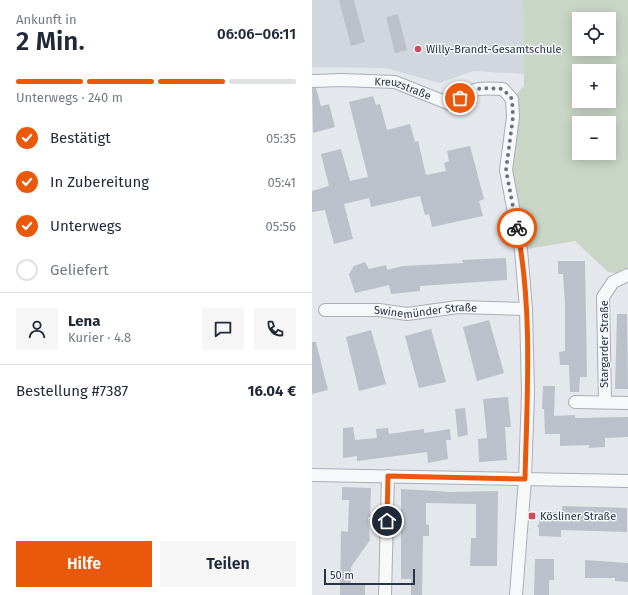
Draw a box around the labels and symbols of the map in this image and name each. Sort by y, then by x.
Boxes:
place label: Willy-Brandt-Gesamtschule [426,43,562,56]
marker: Willy-Brandt-Gesamtschule [413,44,423,54]
street label: Kreuzstraße [374,75,433,103]
pin [443,81,477,115]
courier [497,208,537,248]
street label: Stargarder Straße [598,300,611,388]
street label: Swinemünder Straße [374,301,477,321]
pin [370,504,404,538]
place label: Kösliner Straße [540,510,616,523]
marker: Kösliner Straße [527,511,537,521]
scale bar [324,567,415,586]

